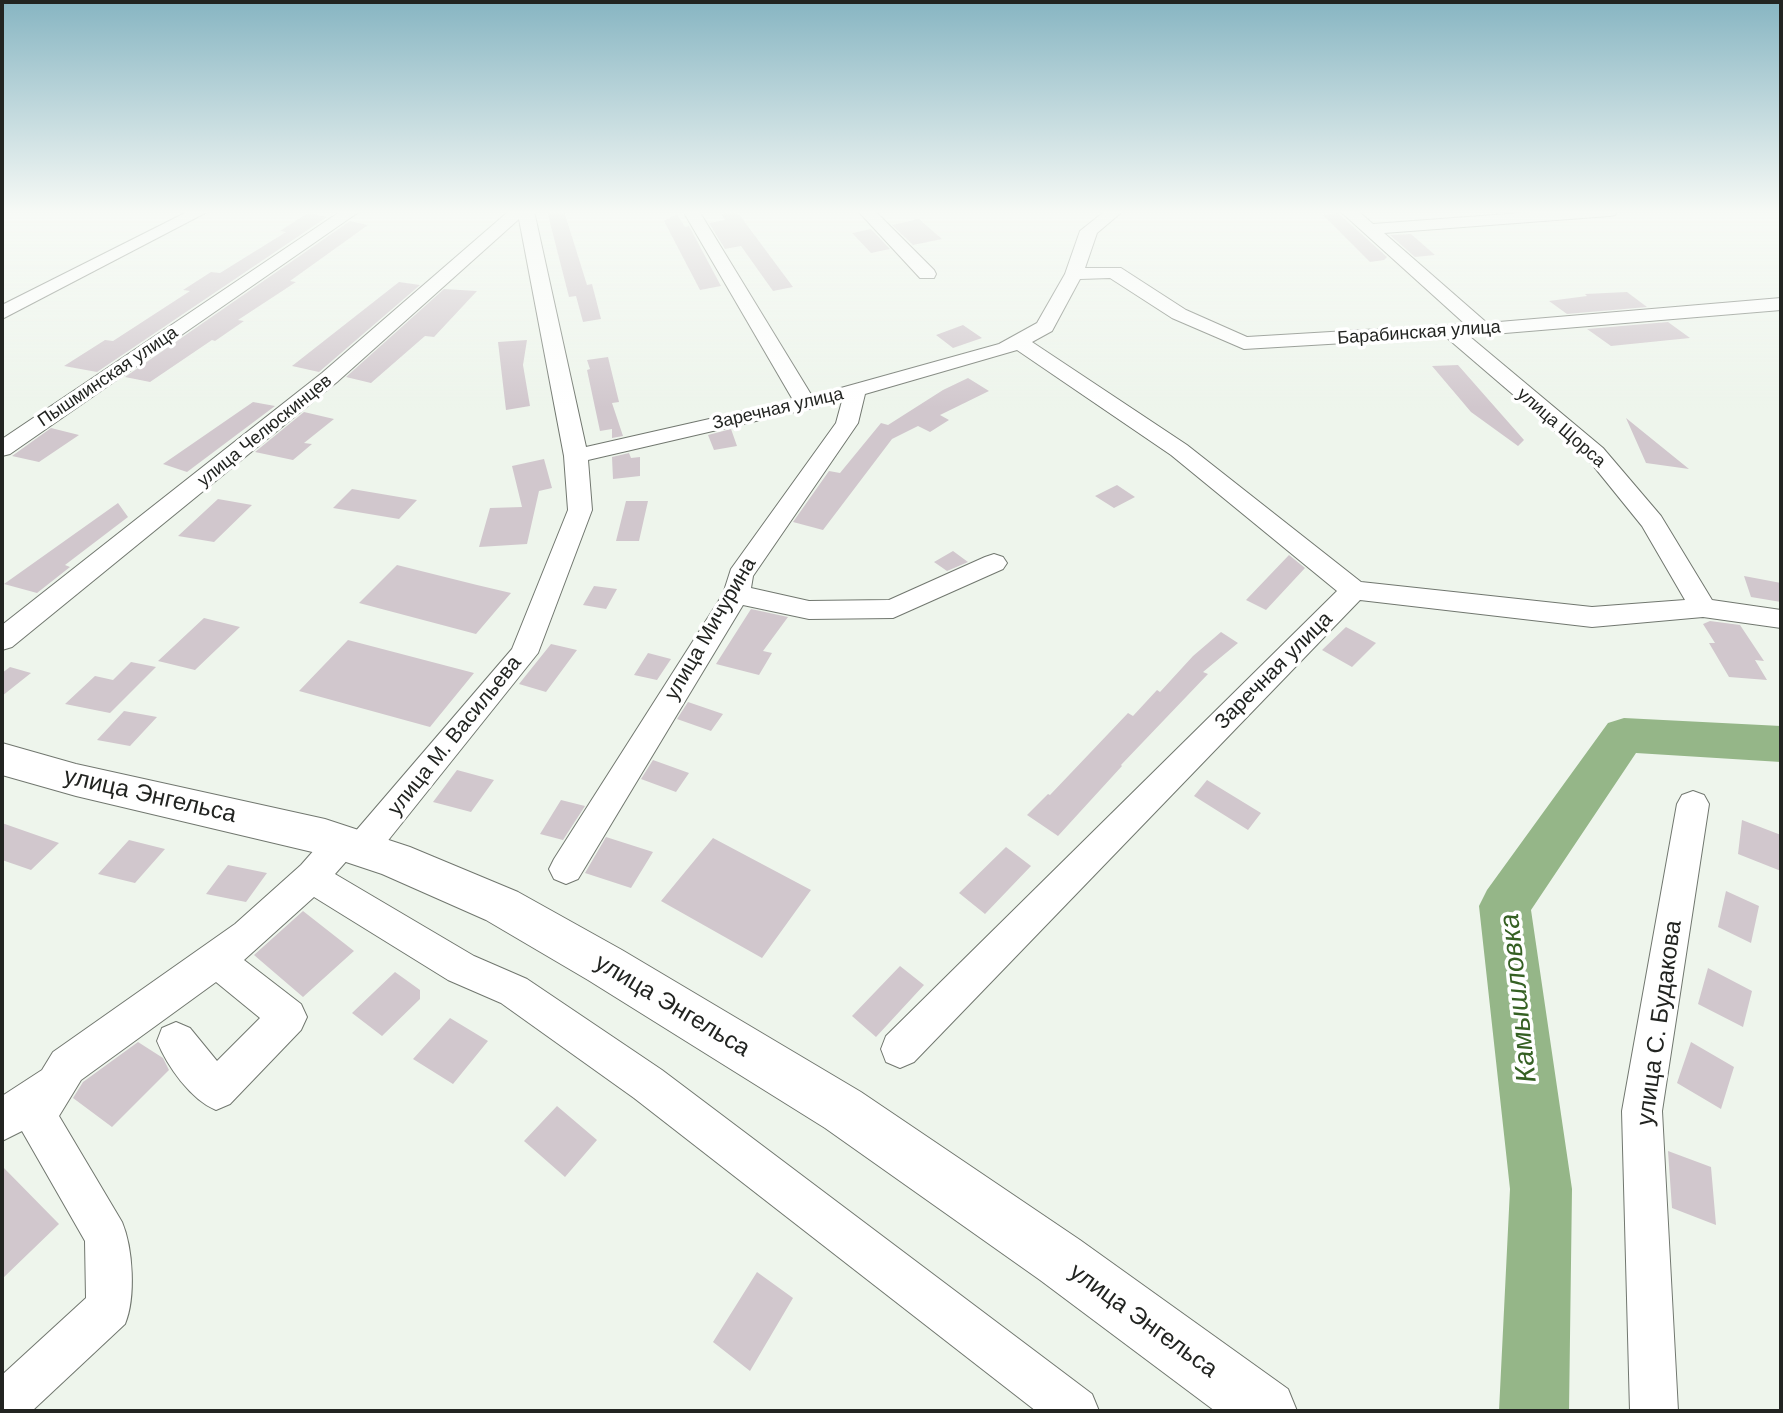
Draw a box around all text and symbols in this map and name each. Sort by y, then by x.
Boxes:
street label: Барабинская улица [1337,317,1501,349]
street label: Пышминская улица [34,322,182,432]
street label: улица Челюскинцев [194,370,336,492]
street label: Заречная улица [710,383,846,435]
street label: улица Щорса [1512,384,1610,472]
street label: улица Мичурина [660,553,762,705]
street label: Заречная улица [1210,607,1338,735]
street label: улица М. Васильева [383,651,527,821]
street label: улица Энгельса [61,762,239,830]
water label: Камышловка [1493,912,1545,1084]
street label: улица С. Будакова [1631,918,1689,1128]
street label: улица Энгельса [589,948,755,1064]
street label: улица Энгельса [1063,1258,1223,1384]

